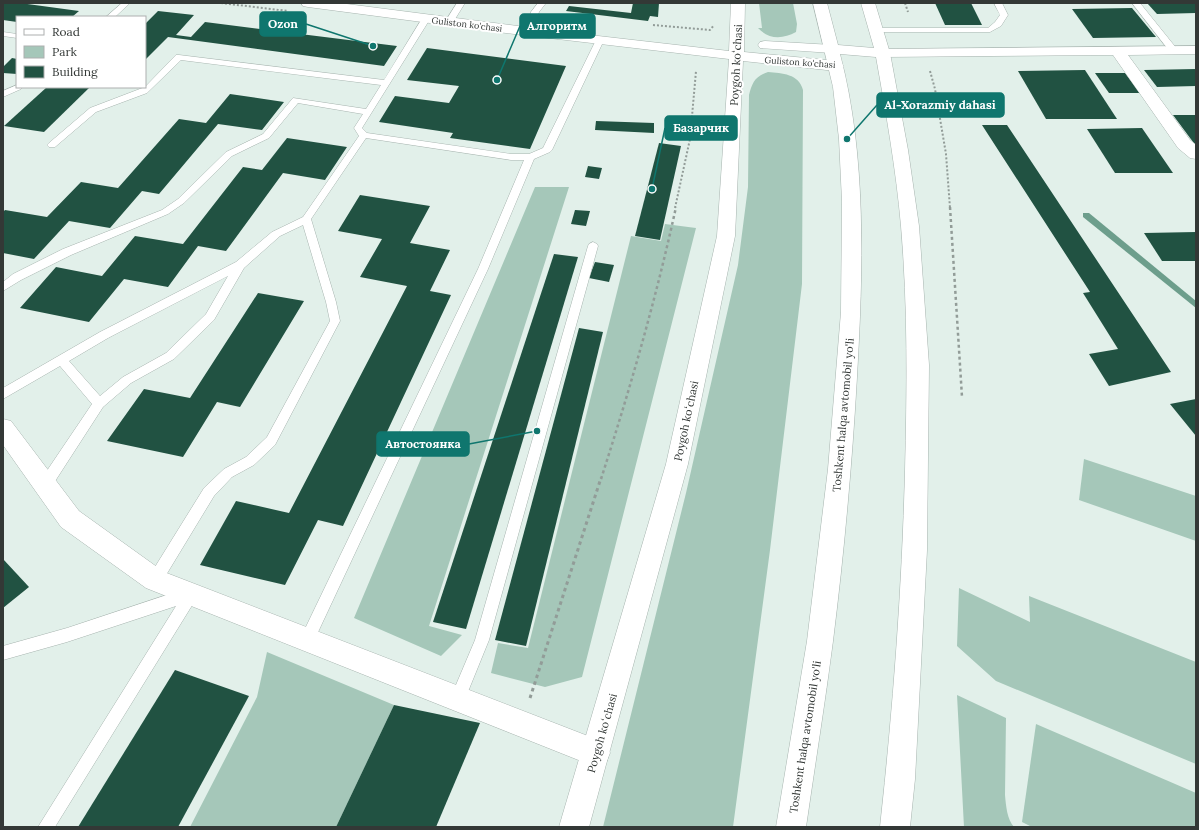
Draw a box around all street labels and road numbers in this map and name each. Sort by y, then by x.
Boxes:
street label: Guliston ko'chasi [431,14,503,34]
street label: Poygoh koʻchasi [727,24,745,106]
street label: Guliston ko'chasi [764,54,836,70]
street label: Toshkent halqa avtomobil yo'li [829,338,857,492]
street label: Poygoh koʻchasi [671,380,701,462]
street label: Toshkent halqa avtomobil yo'li [786,660,824,814]
street label: Poygoh koʻchasi [584,692,620,774]

